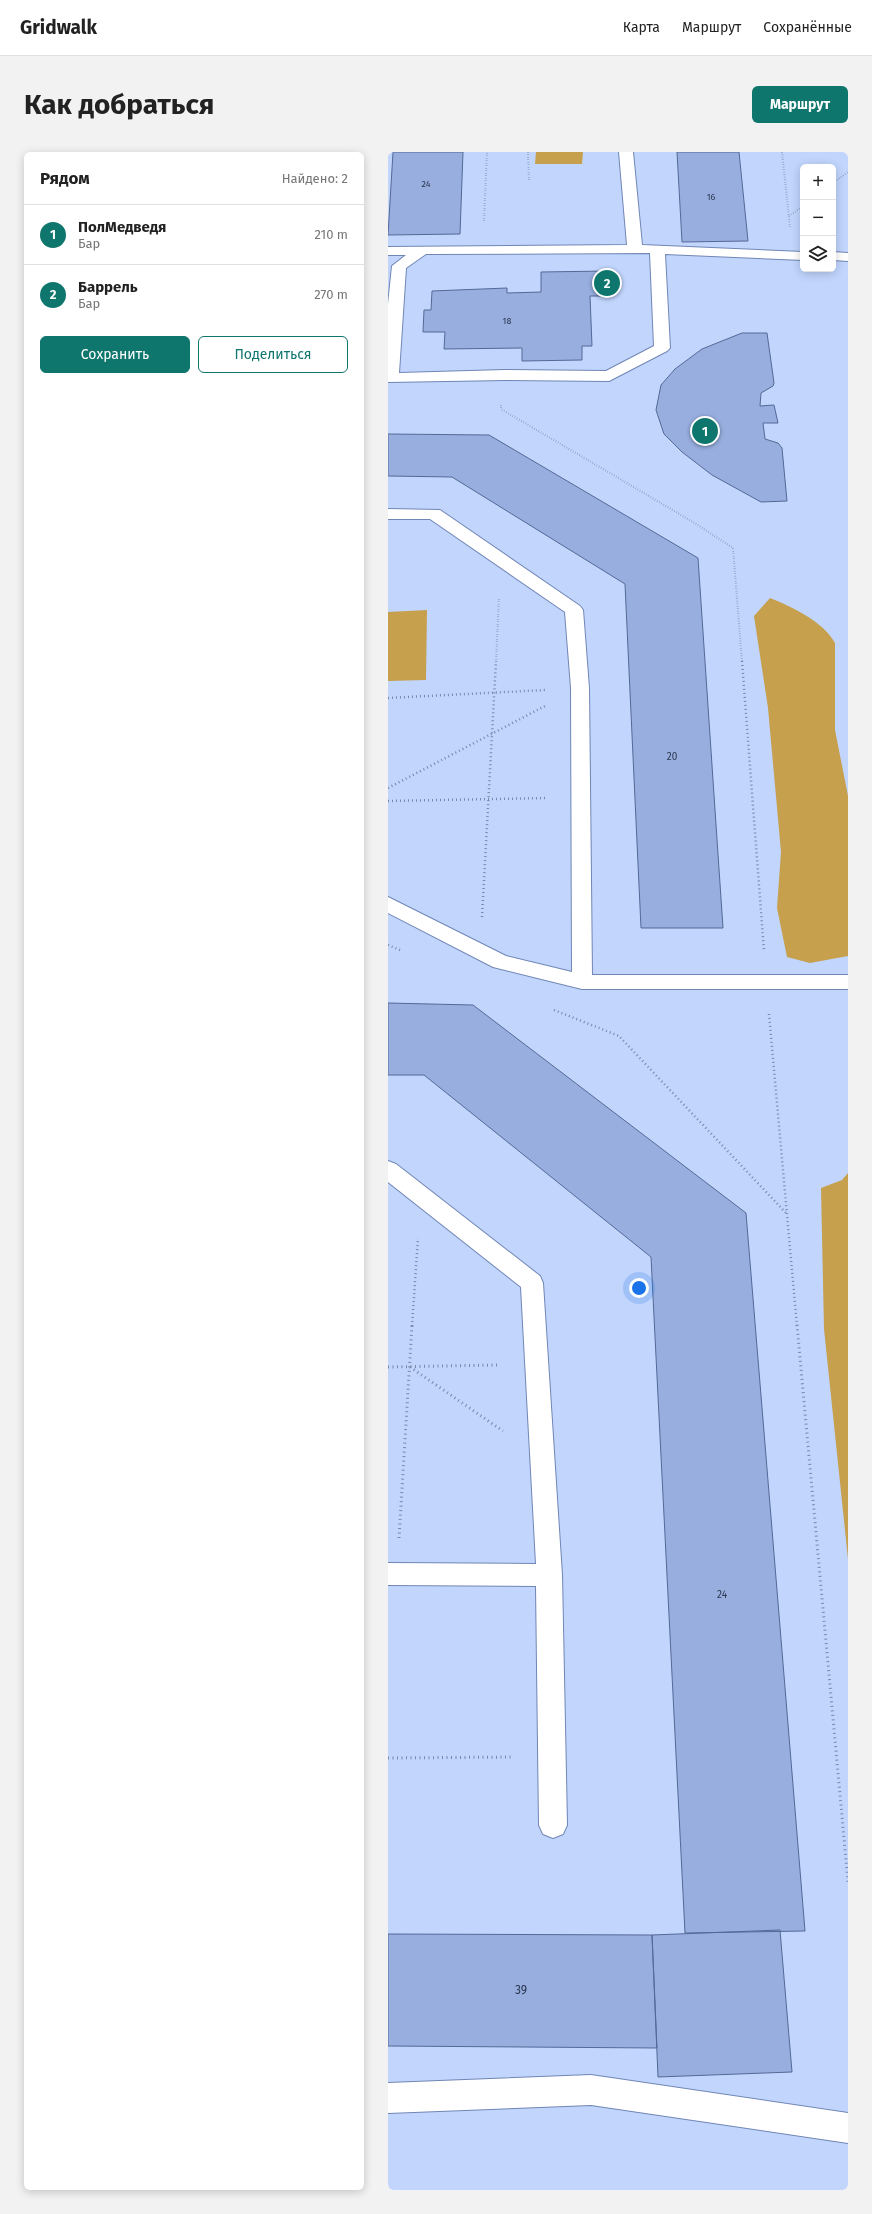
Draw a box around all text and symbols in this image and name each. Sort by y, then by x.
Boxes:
text: Gridwalk [20,16,97,39]
text: Карта [623,19,660,36]
text: Маршрут [682,19,741,36]
text: Сохранённые [763,19,852,36]
button: Маршрут [752,86,848,123]
text: Как добраться [24,88,214,121]
map controls [800,164,836,272]
button: + [800,164,836,200]
text: Рядом [40,168,90,189]
text: Найдено: 2 [282,171,348,186]
house number: 24 [421,179,431,189]
house number: 16 [707,192,716,202]
button: − [800,200,836,236]
text: ПолМедведя [78,218,166,236]
text: 1 [50,227,56,242]
text: 210 m [314,227,348,242]
text: Бар [78,236,100,251]
button: layers [800,236,836,272]
pin: 2 [594,268,620,298]
text: Баррель [78,278,138,296]
text: 2 [50,287,56,302]
text: 270 m [314,287,348,302]
text: Бар [78,296,100,311]
house number: 18 [503,316,511,326]
button: Сохранить [40,336,190,373]
button: Поделиться [198,336,348,373]
pin: 1 [692,416,718,446]
house number: 20 [667,751,678,763]
your location [629,1278,649,1298]
house number: 24 [717,1589,728,1601]
house number: 39 [515,1983,527,1997]

